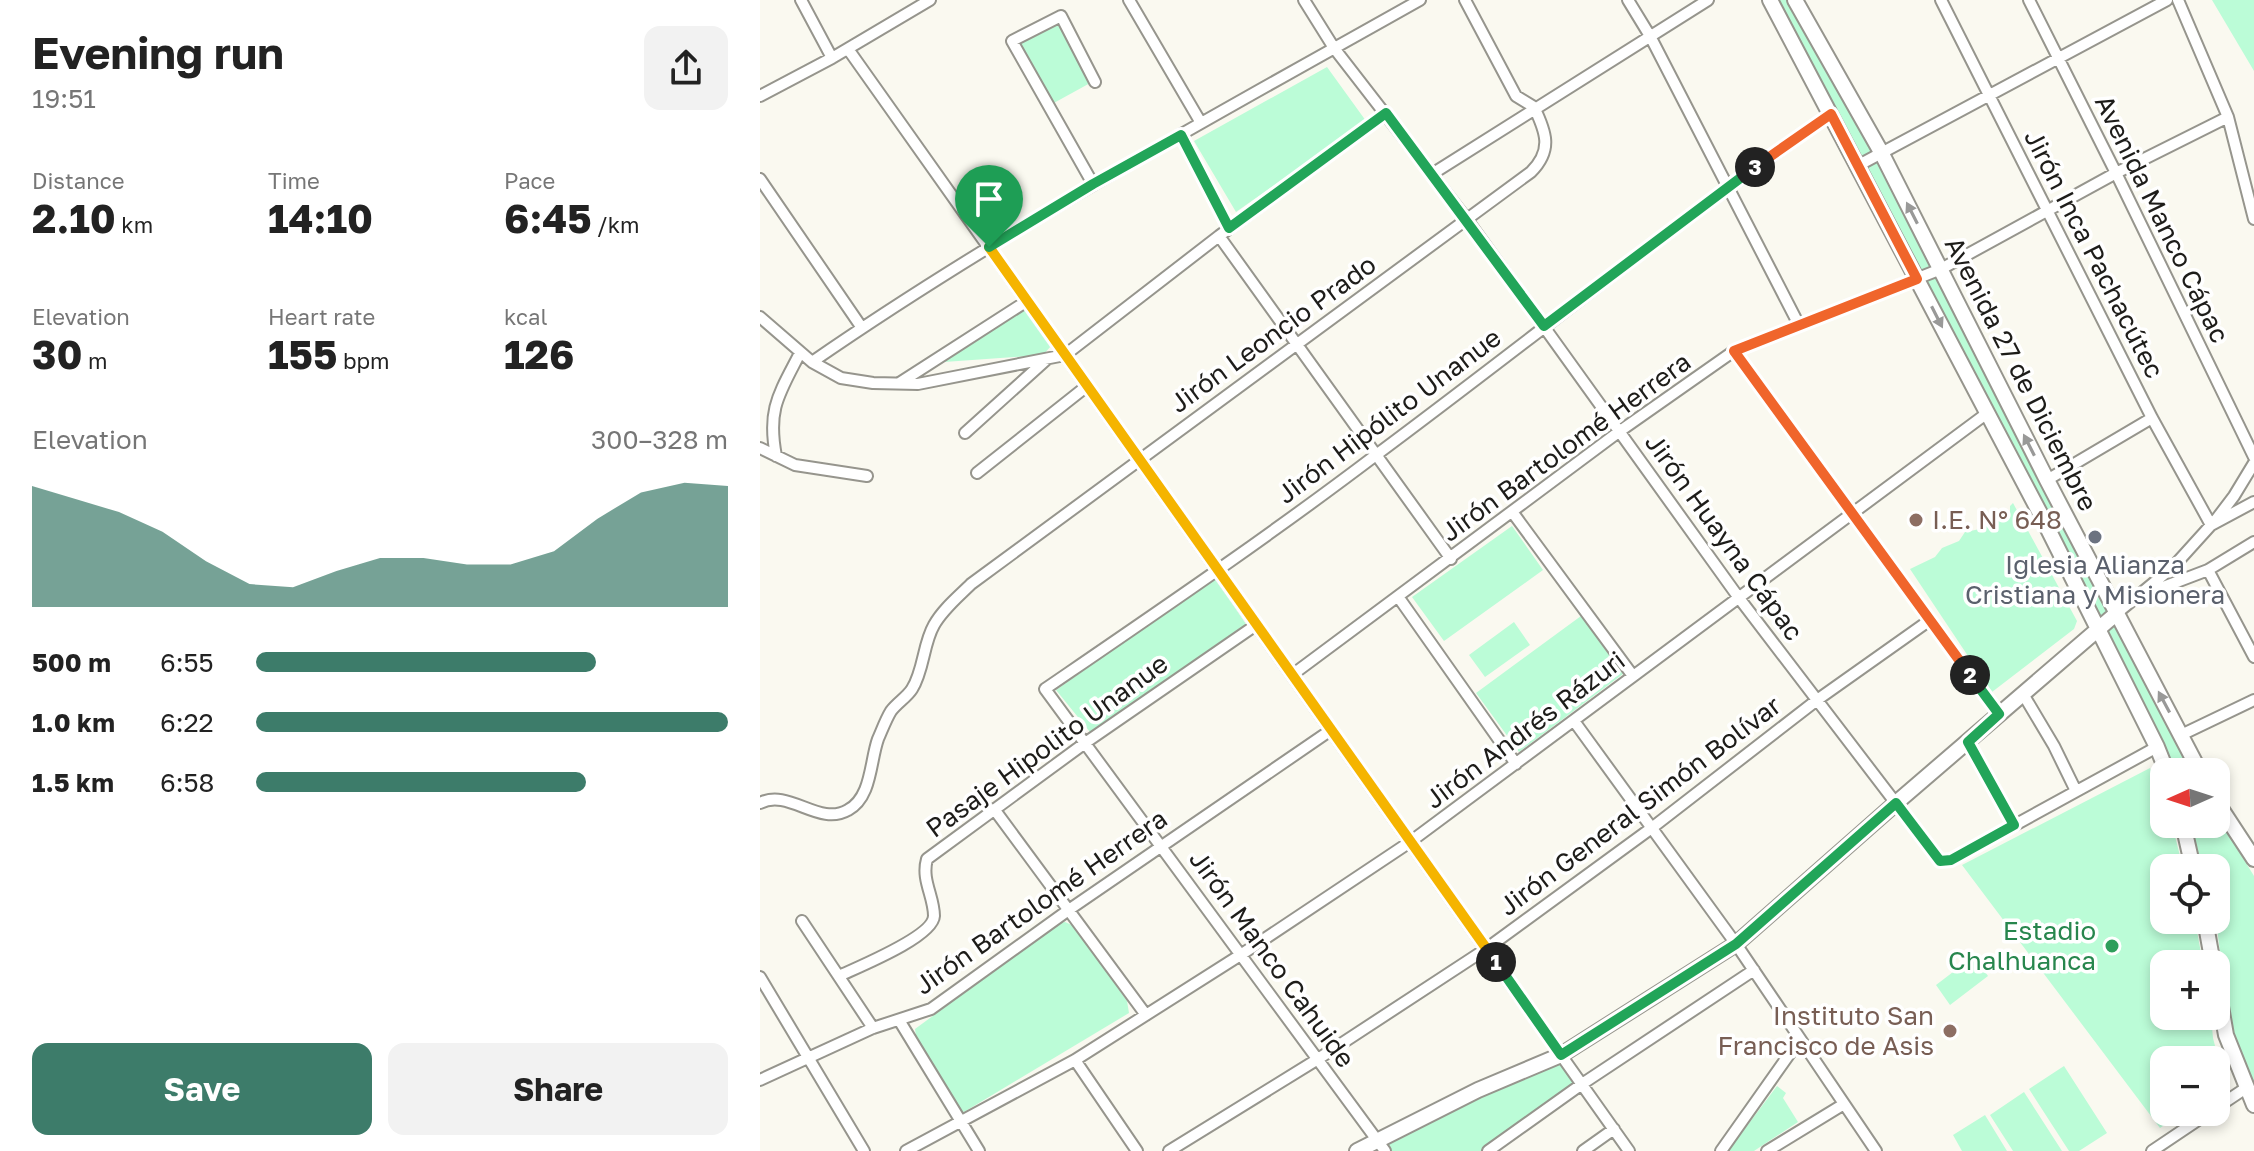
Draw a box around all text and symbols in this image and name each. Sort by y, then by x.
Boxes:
text: Evening run [32,26,284,79]
button: share [644,26,728,110]
text: 19:51 [32,83,96,114]
street label: Avenida Manco Cápac [2089,90,2236,348]
street label: Jirón Inca Pachacútec [2018,124,2171,383]
pin: 3 [1735,147,1775,187]
text: 3 [1748,153,1762,180]
pin [955,165,1023,247]
text: Distance [32,167,124,194]
text: Time [268,167,320,194]
text: Pace [504,167,555,194]
icon: arrive [967,177,1011,221]
text: 2.10 [32,194,116,242]
text: 14:10 [268,194,373,242]
text: 6:45 [504,194,592,242]
one-way arrow [1905,201,1918,224]
text: km [116,211,153,238]
text: /km [592,211,640,238]
street label: Avenida 27 de Diciembre [1939,232,2104,516]
street label: Jirón Leoncio Prado [1164,248,1382,419]
text: Elevation [32,303,130,330]
text: Heart rate [268,303,375,330]
text: kcal [504,303,547,330]
one-way arrow [1930,305,1943,328]
street label: Jirón Hipólito Unanue [1271,321,1507,510]
text: 30 [32,330,82,378]
text: 155 [268,330,337,378]
text: 126 [504,330,574,378]
street label: Jirón Bartolomé Herrera [1435,346,1697,548]
text: m [82,347,107,374]
text: bpm [337,347,389,374]
text: Elevation [32,424,148,455]
text: 300–328 m [591,424,728,455]
street label: Jirón Huayna Cápac [1639,427,1810,646]
one-way arrow [2022,433,2036,456]
place label: I.E. N° 648 [1932,504,2062,535]
marker: I.E. N° 648 [1907,511,1925,529]
marker: Iglesia Alianza Cristiana y Misionera [2086,528,2104,546]
place label: Iglesia Alianza Cristiana y Misionera [1965,549,2225,610]
street label: Jirón Andrés Rázuri [1419,644,1631,815]
text: 500 m [32,647,111,678]
text: 6:55 [160,647,214,678]
street label: Pasaje Hipolito Unanue [920,648,1174,844]
pin: 2 [1950,655,1990,695]
text: 2 [1963,661,1977,688]
street label: Jirón General Simón Bolívar [1493,689,1787,922]
one-way arrow [2158,691,2171,714]
text: 1.0 km [32,707,115,738]
text: 6:22 [160,707,214,738]
north arrow [2150,758,2230,838]
map controls [2150,758,2230,1126]
text: 1.5 km [32,767,114,798]
text: 6:58 [160,767,214,798]
street label: Jirón Bartolomé Herrera [909,803,1173,1001]
street label: Jirón Manco Cahuide [1183,844,1362,1073]
button: locate [2150,854,2230,934]
place label: Estadio Chalhuanca [1948,915,2096,976]
marker: Estadio Chalhuanca [2103,937,2121,955]
pin: 1 [1476,942,1516,982]
text: 1 [1490,948,1502,975]
button: + [2150,950,2230,1030]
place label: Instituto San Francisco de Asis [1717,1000,1934,1061]
marker: Instituto San Francisco de Asis [1941,1022,1959,1040]
button: Save [32,1043,372,1135]
button: Share [388,1043,728,1135]
button: − [2150,1046,2230,1126]

